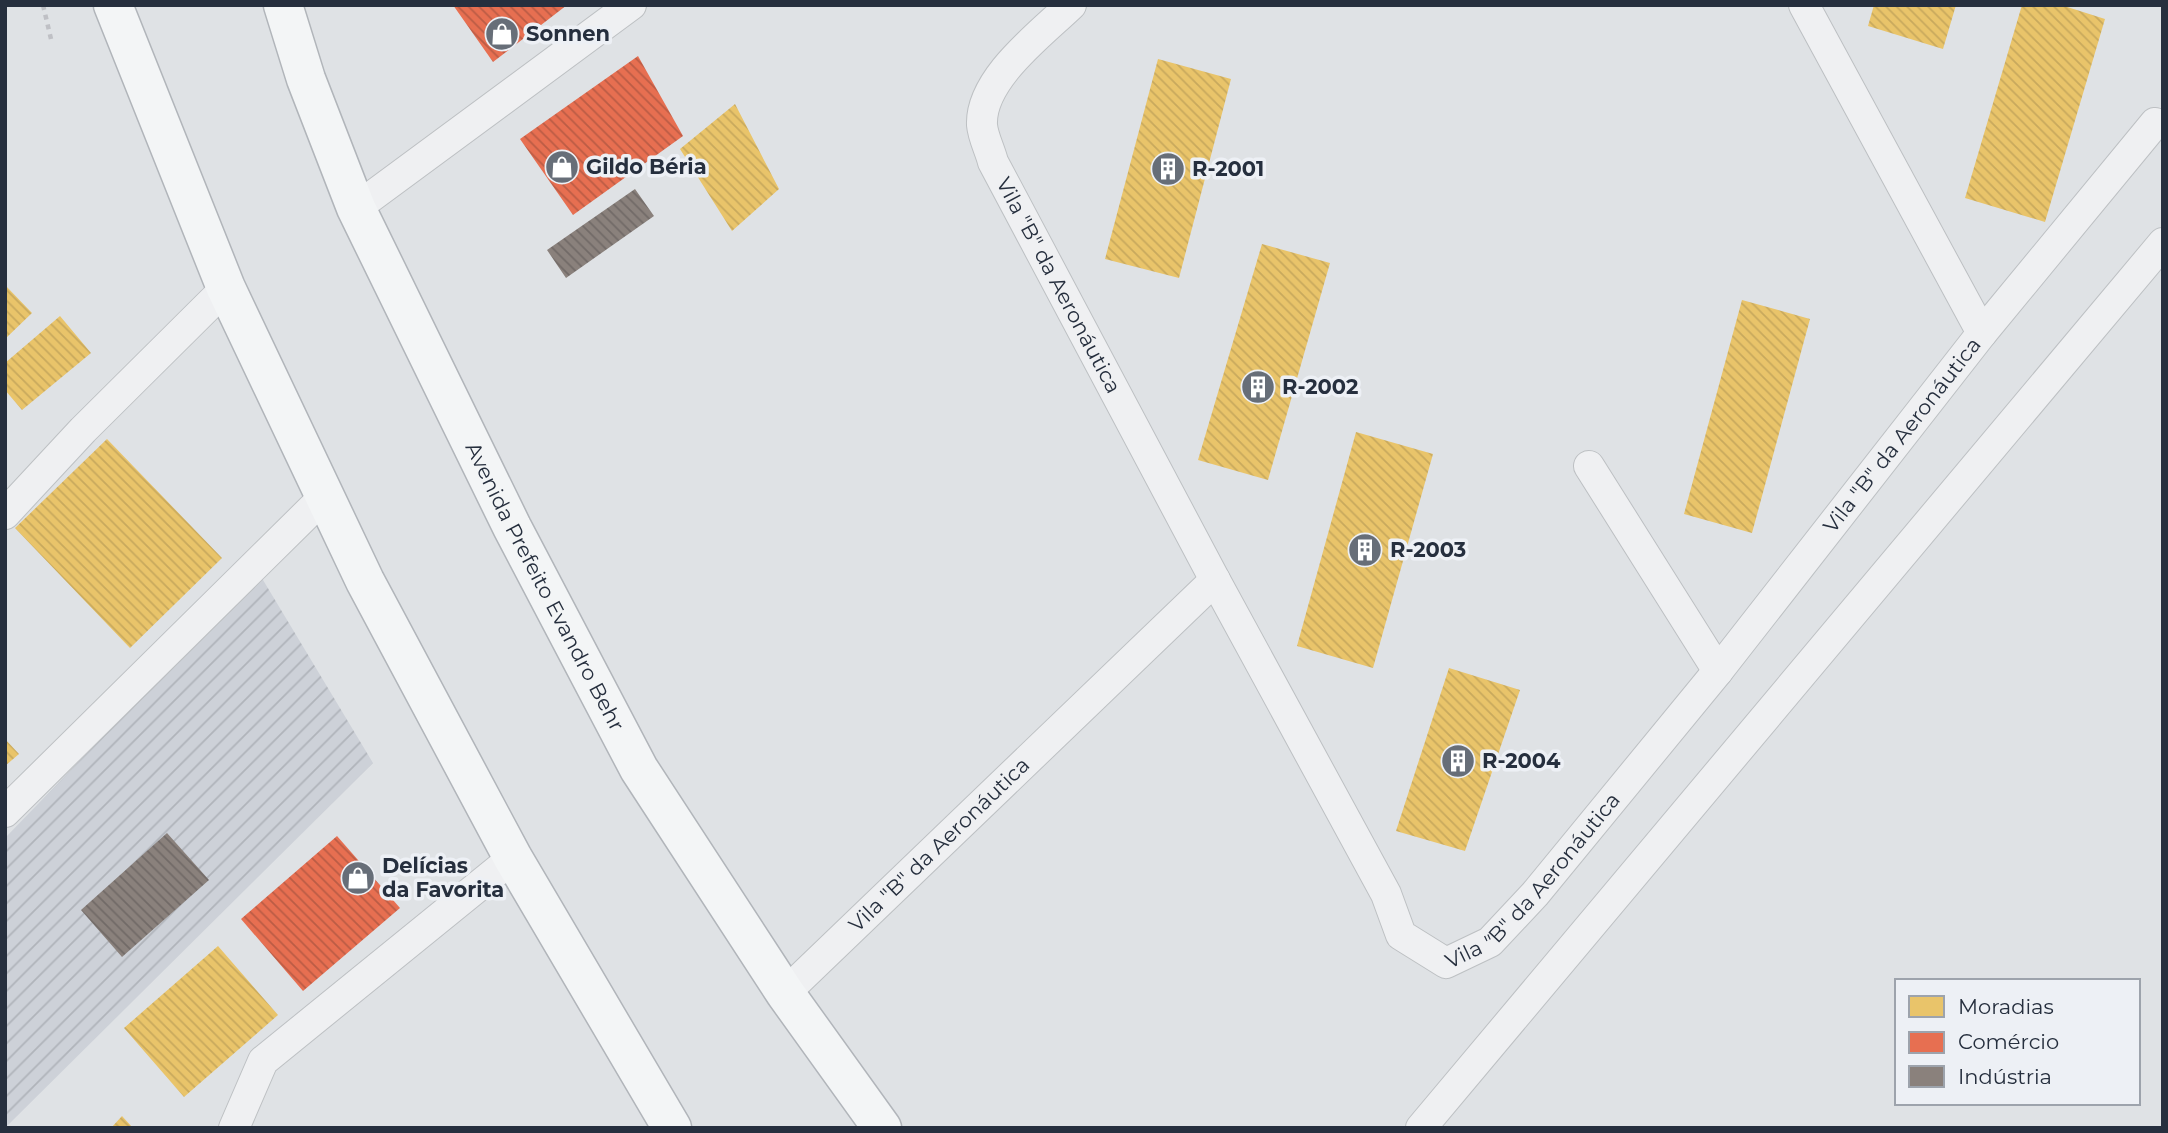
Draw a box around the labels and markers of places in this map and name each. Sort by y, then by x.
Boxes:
shop icon: Sonnen [483,15,521,53]
place label: Sonnen [526,21,610,46]
shop icon: Gildo Béria [543,148,581,186]
building icon: R-2001 [1149,150,1187,188]
place label: Gildo Béria [586,154,707,179]
place label: R-2001 [1192,156,1264,181]
building icon: R-2002 [1239,368,1277,406]
place label: R-2002 [1282,374,1358,399]
building icon: R-2003 [1346,531,1384,569]
place label: R-2003 [1390,537,1466,562]
building icon: R-2004 [1439,742,1477,780]
place label: R-2004 [1482,748,1561,773]
place label: Delícias da Favorita [382,853,504,902]
shop icon: Delícias da Favorita [339,859,377,897]

